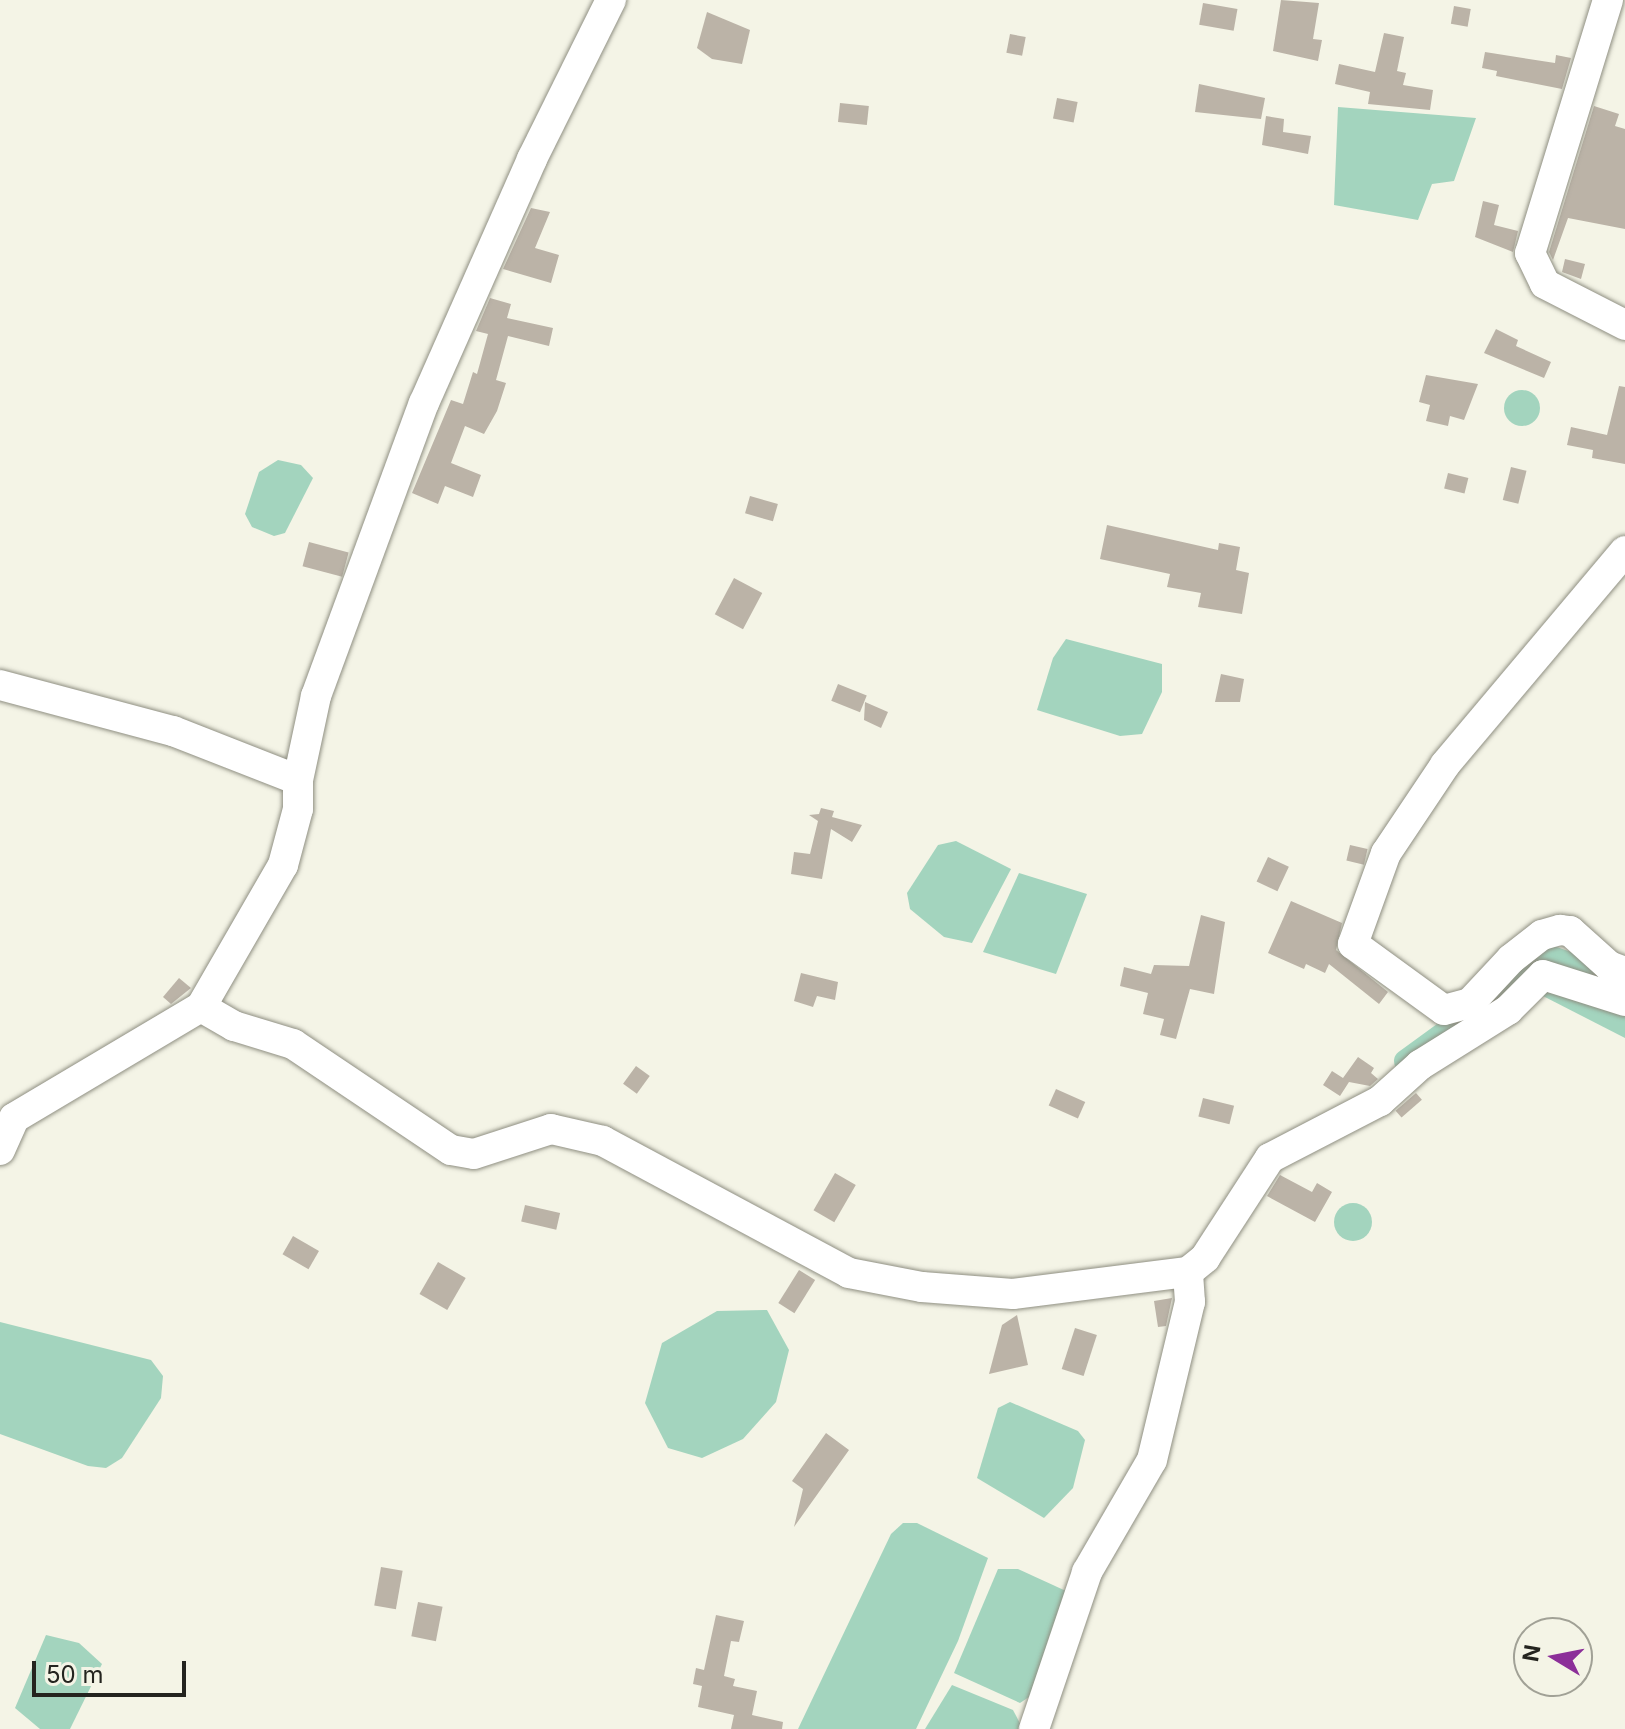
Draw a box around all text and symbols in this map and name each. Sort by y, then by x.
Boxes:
north arrow [1513,1617,1593,1697]
text: N [1517,1643,1546,1664]
scale bar [36,1645,190,1695]
text: 50 m [46,1660,104,1689]

